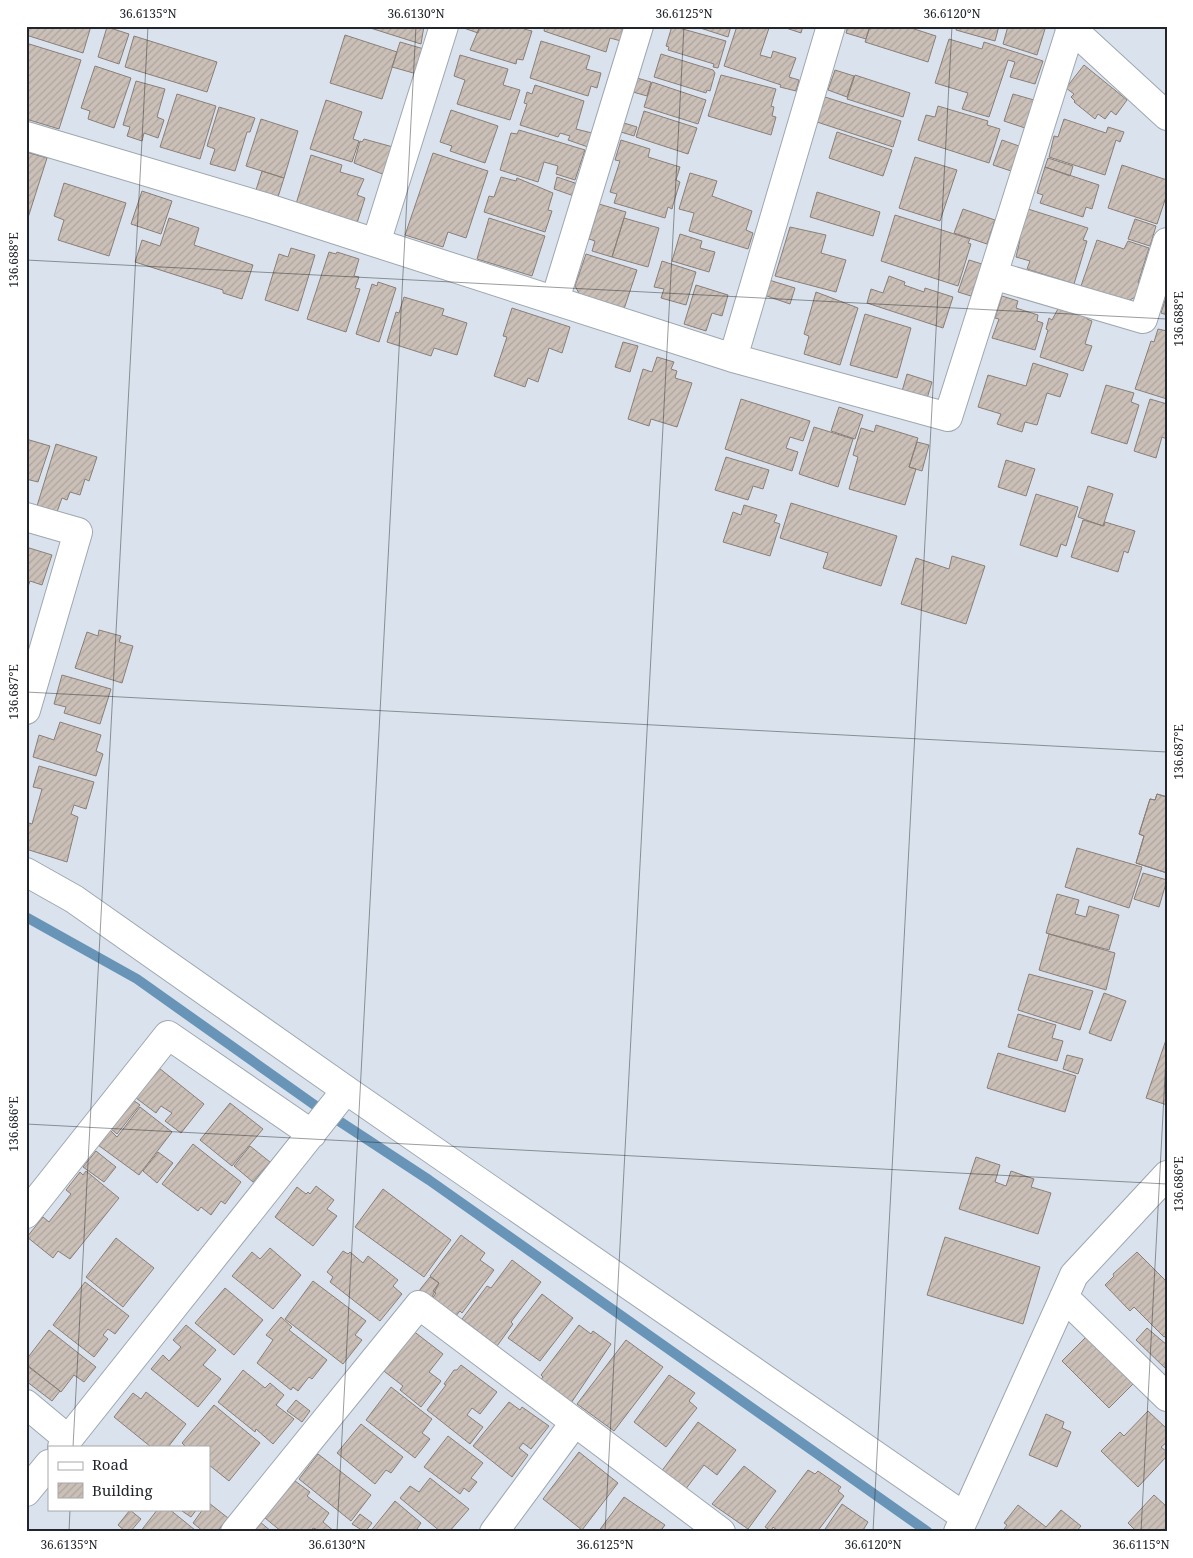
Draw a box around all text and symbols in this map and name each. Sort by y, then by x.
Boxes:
text: 36.6135°N [119,5,177,22]
text: 36.6130°N [387,5,445,22]
text: 36.6125°N [655,5,713,22]
text: 36.6120°N [923,5,981,22]
text: 136.688°E [5,232,22,288]
text: 136.688°E [1170,291,1187,347]
text: 136.687°E [5,664,22,720]
text: 136.687°E [1170,724,1187,780]
text: 136.686°E [5,1096,22,1152]
text: 136.686°E [1170,1156,1187,1212]
legend [48,1446,210,1510]
text: Road [92,1454,128,1474]
text: Building [92,1480,153,1500]
text: 36.6135°N [40,1536,98,1553]
text: 36.6130°N [308,1536,366,1553]
text: 36.6125°N [576,1536,634,1553]
text: 36.6120°N [844,1536,902,1553]
text: 36.6115°N [1112,1536,1170,1553]

